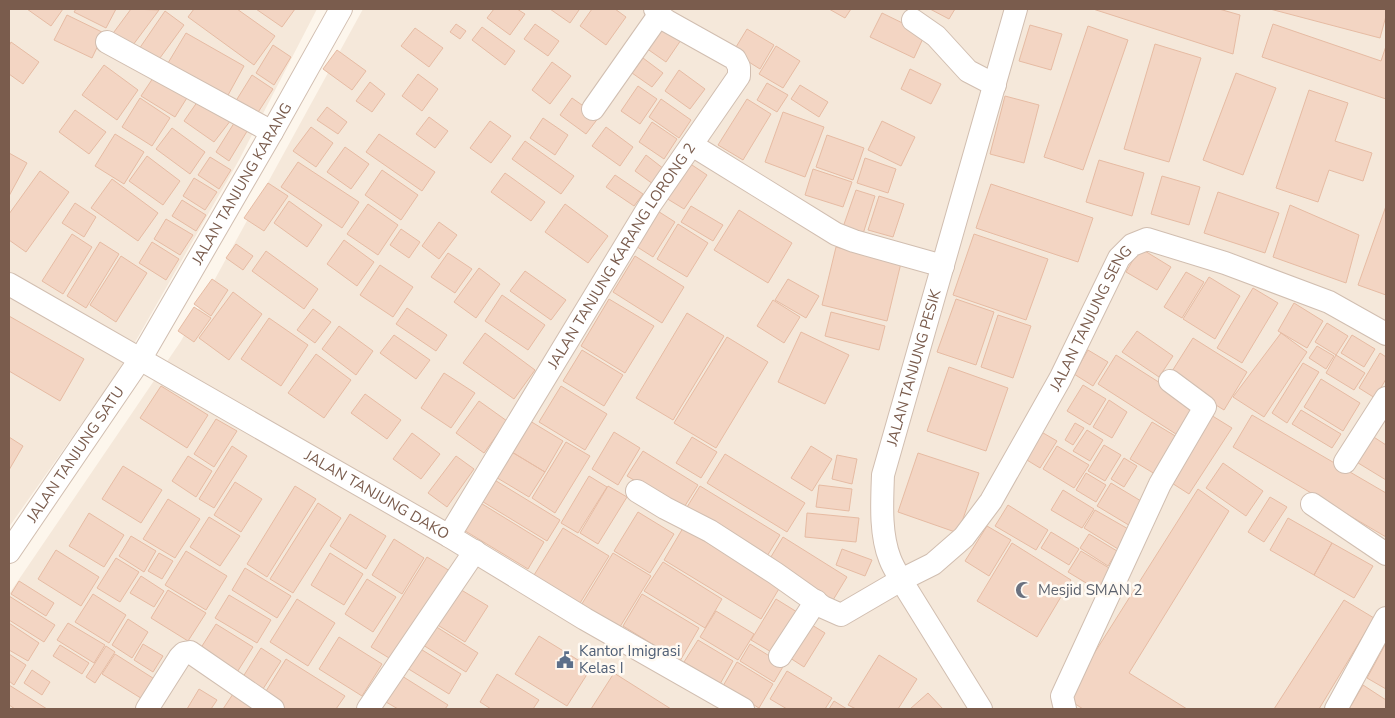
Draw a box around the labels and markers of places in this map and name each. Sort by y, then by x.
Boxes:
mosque icon: Mesjid SMAN 2 [1014,580,1034,600]
place label: Mesjid SMAN 2 [1038,580,1143,600]
place label: Kantor Imigrasi Kelas I [579,641,680,678]
public building icon: Kantor Imigrasi Kelas I [555,650,575,670]

